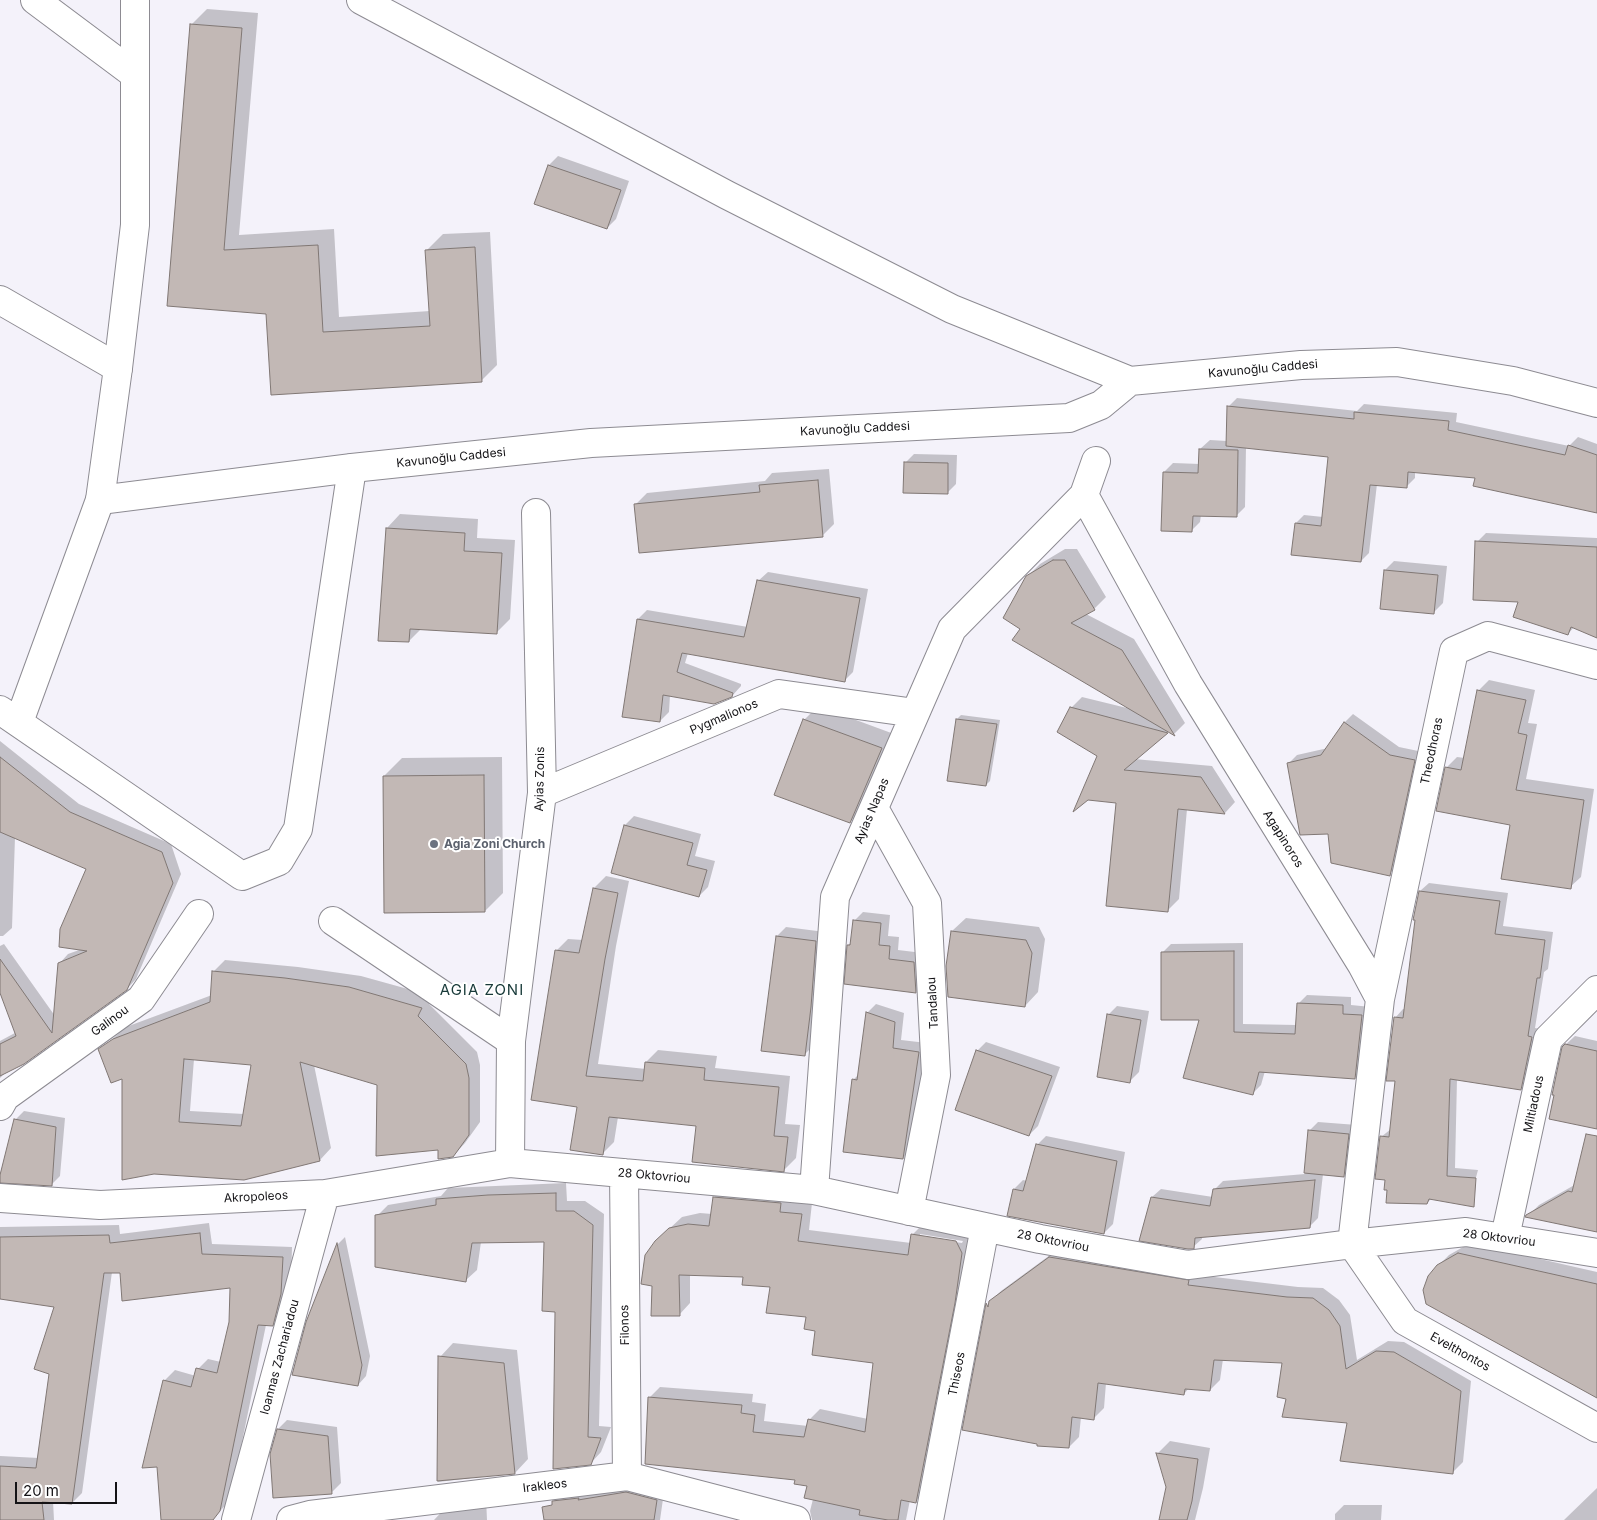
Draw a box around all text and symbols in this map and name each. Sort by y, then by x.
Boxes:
street label: Kavunoğlu Caddesi [1208,357,1318,381]
street label: Kavunoğlu Caddesi [800,419,910,439]
street label: Kavunoğlu Caddesi [396,445,506,471]
street label: Pygmalionos [688,696,760,738]
street label: Theodhoras [1418,716,1446,786]
street label: Ayias Zonis [532,747,548,811]
street label: Ayias Napas [852,776,892,846]
street label: Agapinoros [1260,808,1306,870]
place label: Agia Zoni Church [444,837,545,851]
marker: Agia Zoni Church [428,838,440,850]
street label: Tandalou [924,977,942,1029]
district label: AGIA ZONI [439,981,525,999]
street label: Galinou [88,1003,132,1039]
street label: Miltiadous [1521,1074,1547,1134]
street label: 28 Oktovriou [617,1166,691,1186]
street label: Akropoleos [223,1188,289,1206]
street label: 28 Oktovriou [1462,1226,1536,1250]
street label: 28 Oktovriou [1016,1227,1090,1255]
street label: Ioannas Zachariadou [258,1298,302,1416]
street label: Filonos [617,1305,633,1345]
street label: Evelthontos [1427,1330,1493,1374]
street label: Thiseos [946,1351,968,1397]
scale bar [18,1472,120,1504]
street label: Irakleos [522,1476,568,1496]
text: 20 m [23,1481,59,1500]

